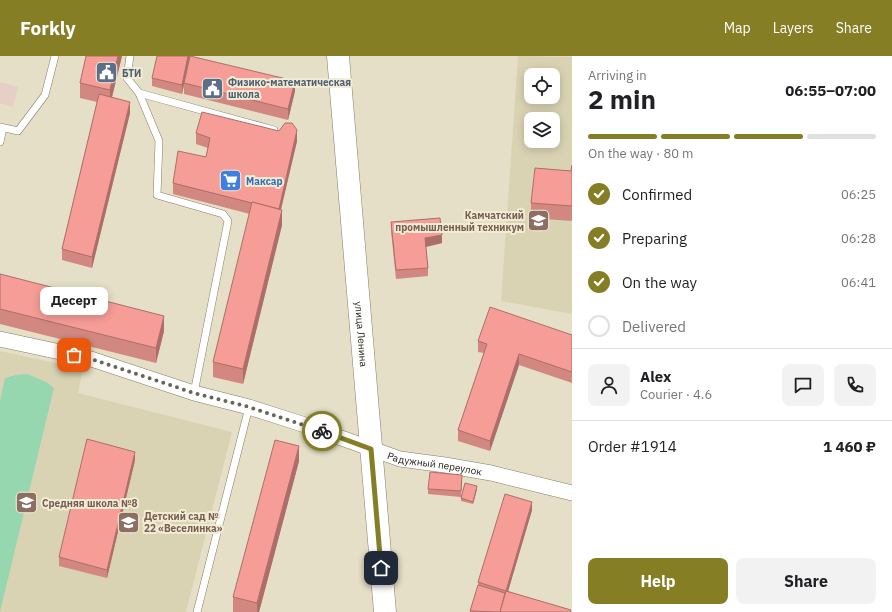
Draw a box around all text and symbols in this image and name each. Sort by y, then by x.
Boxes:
text: Forkly [20,16,76,40]
text: Map [724,19,751,37]
text: Layers [773,19,814,37]
text: Share [836,19,872,37]
public building icon: БТИ [93,60,119,86]
place label: БТИ [122,67,141,80]
text: Arriving in [588,67,647,84]
map controls [524,68,560,148]
button: locate [524,68,560,104]
public building icon: Физико-математическая школа [200,75,226,101]
place label: Физико-математическая школа [228,76,351,101]
text: 06:55–07:00 [785,81,876,100]
text: 2 min [588,82,656,116]
button: layers [524,112,560,148]
text: On the way · 80 m [588,145,693,162]
supermarket icon: Максар [218,168,244,194]
place label: Максар [246,175,283,188]
icon: check [588,183,610,205]
text: Confirmed [622,185,692,204]
text: 06:25 [841,186,876,203]
school or university icon: Камчатский промышленный техникум [526,208,552,234]
place label: Камчатский промышленный техникум [395,209,524,234]
icon: check [588,227,610,249]
text: Preparing [622,229,687,248]
text: 06:28 [841,230,876,247]
icon: check [588,271,610,293]
text: On the way [622,273,697,292]
text: 06:41 [841,274,876,291]
callout: Десерт [40,287,108,315]
text: Десерт [51,292,97,309]
street label: улица Ленина [352,301,371,368]
text: Delivered [622,317,686,336]
pin [57,338,91,372]
icon: bag [63,344,85,366]
button: person [588,364,630,406]
button: chat [782,364,824,406]
button: phone [834,364,876,406]
text: Alex [640,367,671,386]
text: Courier · 4.6 [640,386,712,403]
courier [302,411,342,451]
icon: bike [311,420,333,442]
text: Order #1914 [588,437,677,456]
text: 1 460 ₽ [823,437,876,456]
street label: Радужный переулок [386,449,483,478]
school or university icon: Средняя школа №8 [14,490,40,516]
place label: Средняя школа №8 [42,497,138,510]
school or university icon: Детский сад № 22 «Веселинка» [116,509,142,535]
place label: Детский сад № 22 «Веселинка» [144,510,223,535]
pin [364,551,398,585]
icon: home [370,557,392,579]
button: Help [588,558,728,604]
button: Share [736,558,876,604]

